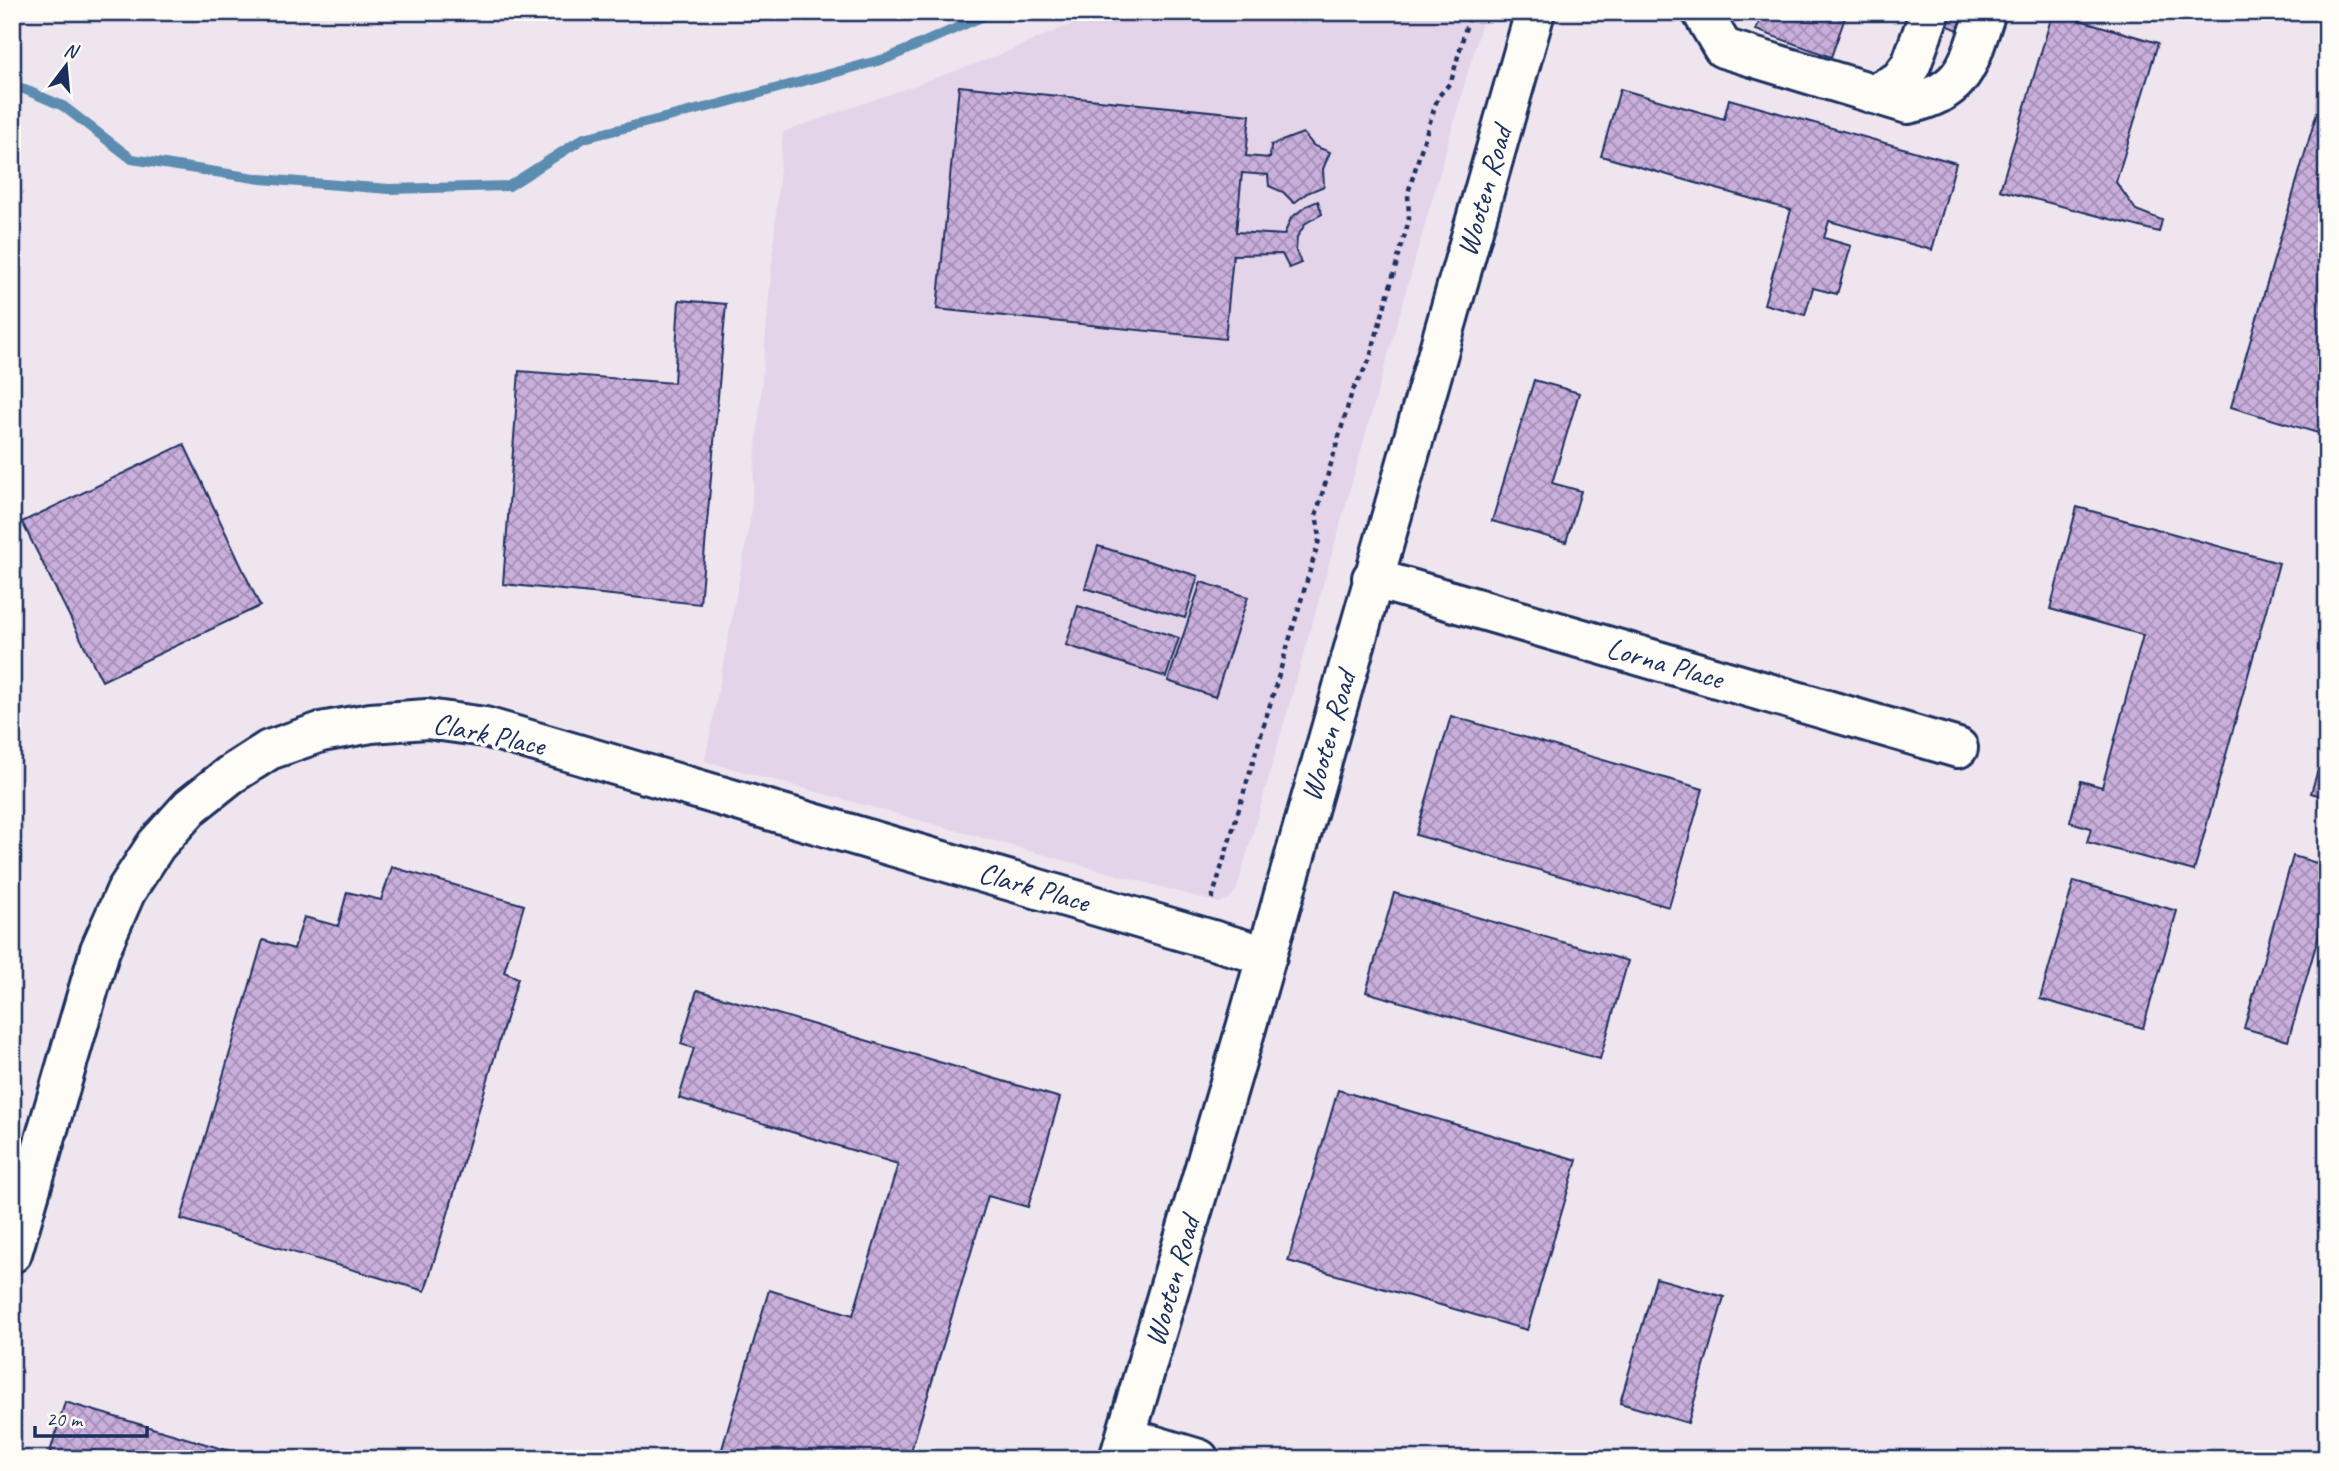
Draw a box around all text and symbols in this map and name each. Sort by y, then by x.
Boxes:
north arrow [32,32,102,102]
text: N [61,37,82,65]
street label: Wooten Road [1447,118,1522,260]
street label: Lorna Place [1603,628,1730,698]
street label: Wooten Road [1291,663,1366,805]
street label: Clark Place [430,704,550,765]
street label: Clark Place [974,853,1096,921]
street label: Wooten Road [1135,1208,1210,1350]
scale bar [35,1394,147,1438]
text: 20 m [46,1406,84,1432]

